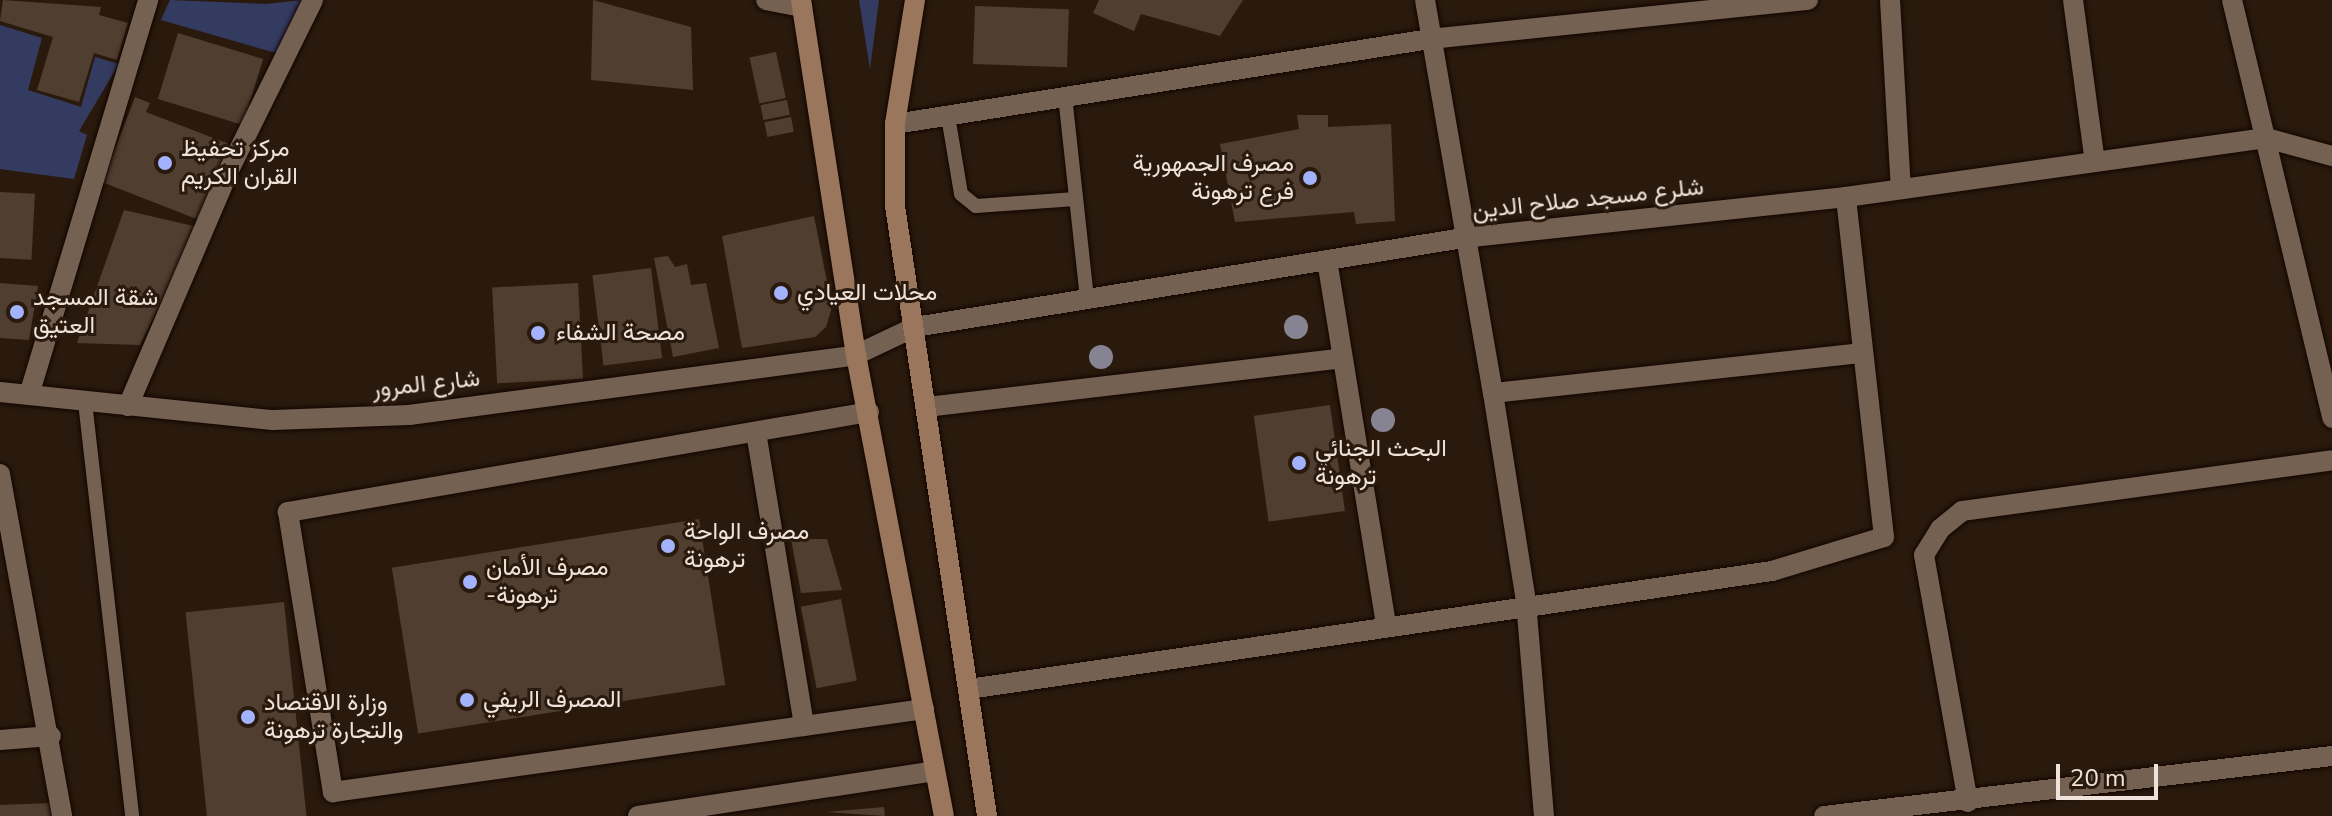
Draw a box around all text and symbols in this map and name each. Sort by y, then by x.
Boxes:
place label: مركز تحفيظ القران الكريم [181,135,298,191]
place label: مصرف الجمهورية فرع ترهونة [1133,150,1294,206]
marker: مركز تحفيظ القران الكريم [156,154,174,172]
marker: مصرف الجمهورية فرع ترهونة [1301,169,1319,187]
street label: شلرع مسجد صلاح الدين [1471,173,1705,225]
place label: محلات العيادي [797,279,937,307]
place label: شقة المسجد العتيق [33,284,158,340]
marker: محلات العيادي [772,284,790,302]
marker: شقة المسجد العتيق [8,303,26,321]
place label: مصحة الشفاء [556,319,685,347]
marker: مصحة الشفاء [527,322,549,344]
street label: شارع المرور [371,364,481,404]
place label: البحث الجنائي ترهونة [1315,435,1447,491]
marker: البحث الجنائي ترهونة [1290,454,1308,472]
place label: مصرف الواحة ترهونة [684,518,809,574]
marker: مصرف الواحة ترهونة [659,537,677,555]
place label: مصرف الأمان -ترهونة [486,554,609,610]
marker: مصرف الأمان -ترهونة [461,573,479,591]
place label: المصرف الريفي [483,686,621,714]
place label: وزارة الاقتصاد والتجارة ترهونة [264,689,403,745]
marker: المصرف الريفي [458,691,476,709]
marker: وزارة الاقتصاد والتجارة ترهونة [239,708,257,726]
scale bar [2060,748,2162,798]
text: 20 m [2070,762,2126,794]

